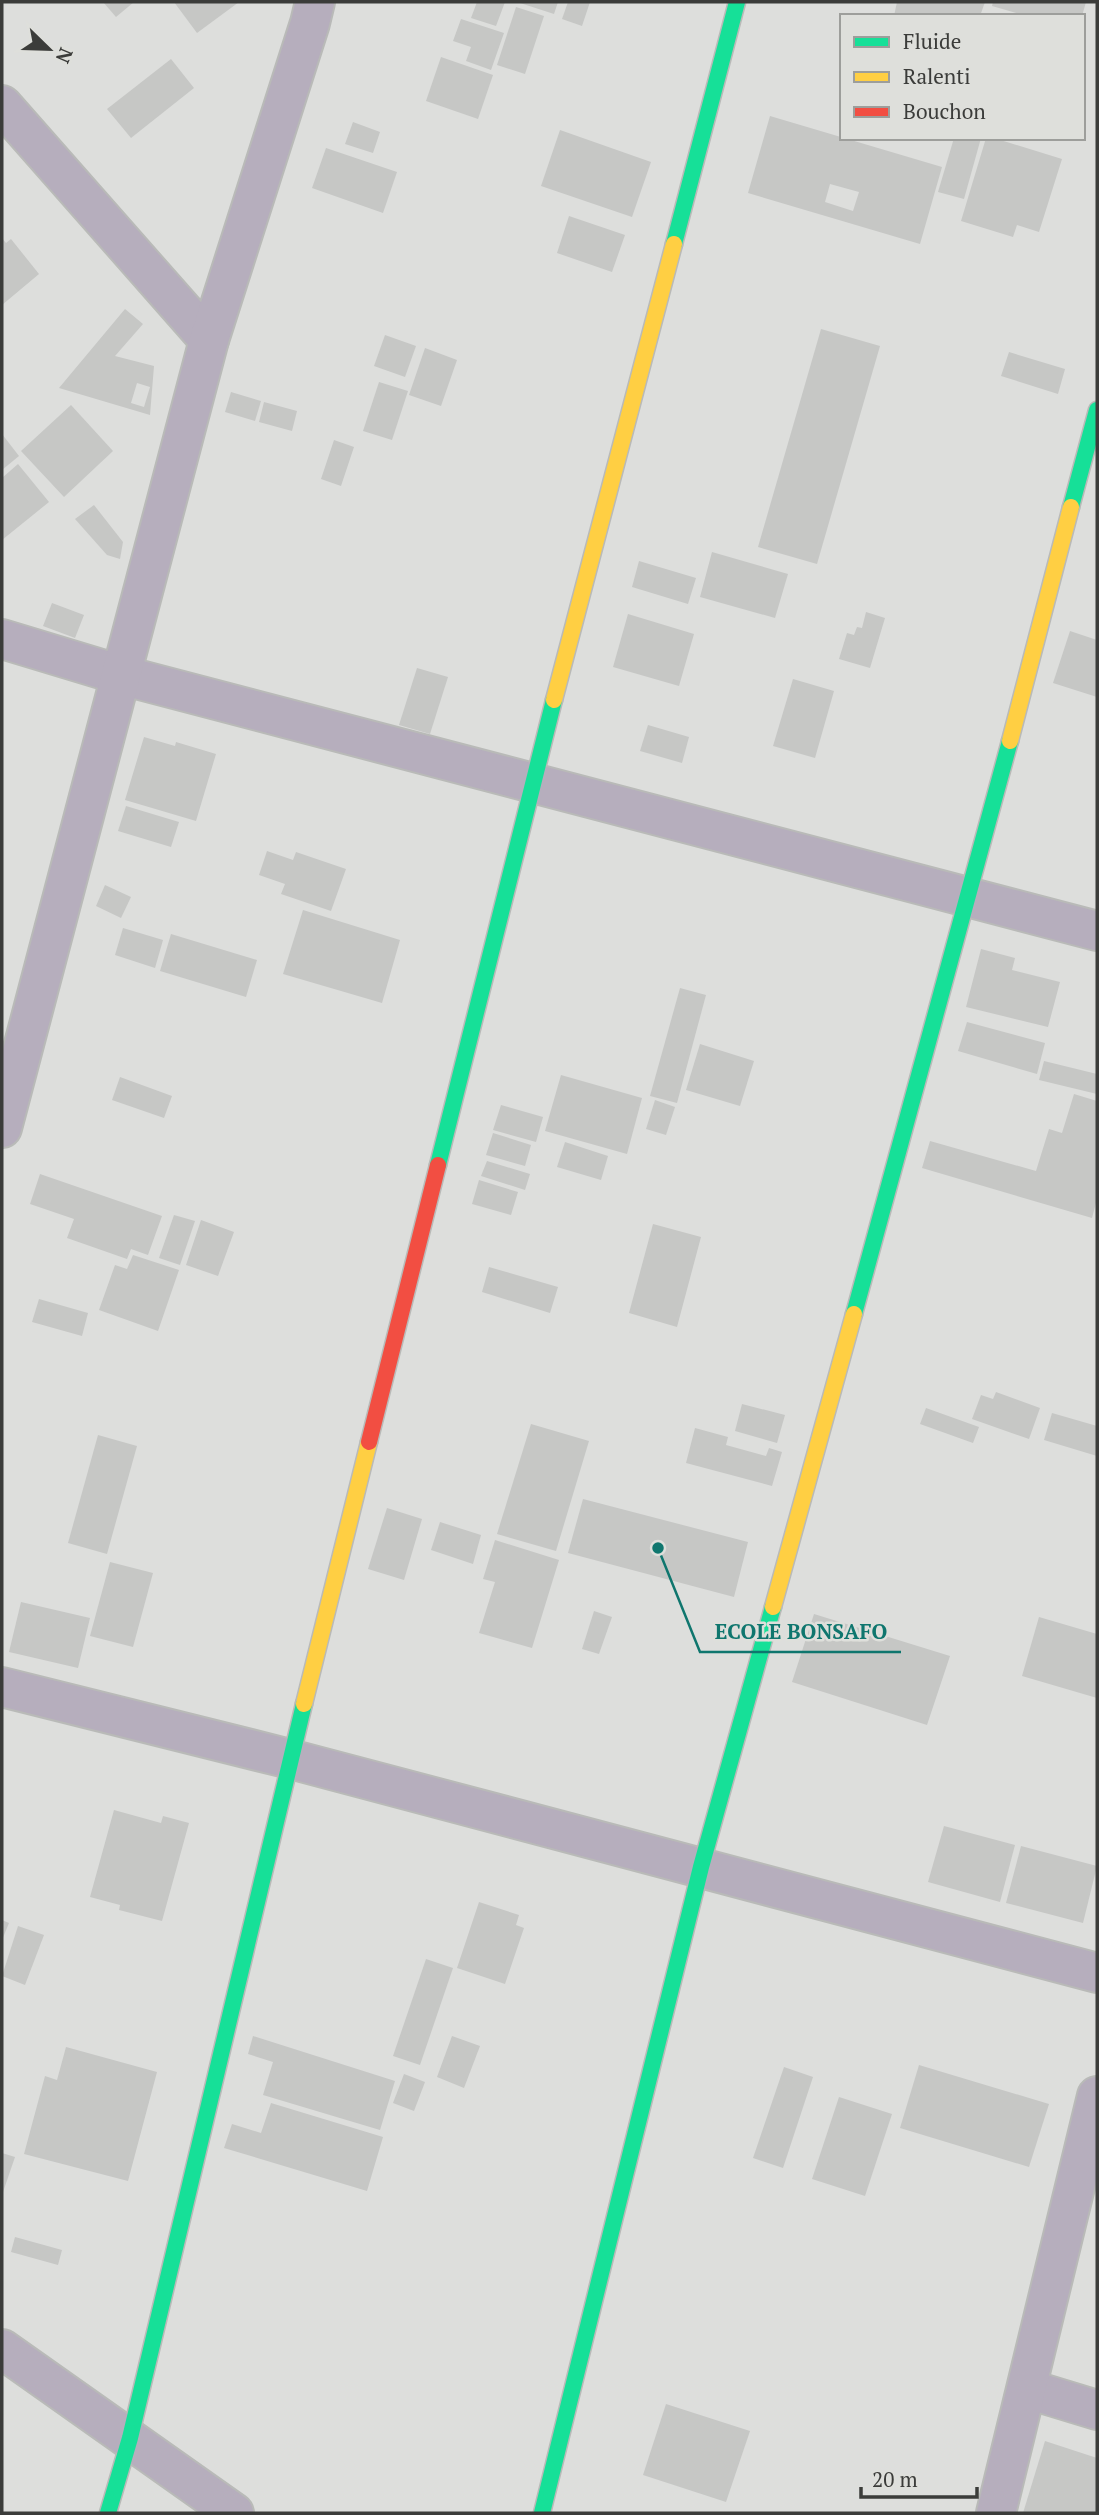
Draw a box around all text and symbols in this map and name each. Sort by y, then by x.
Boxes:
north arrow [14,14,84,84]
legend [840,14,1085,140]
text: Fluide [903,27,961,55]
text: N [51,44,79,68]
text: Ralenti [903,62,970,90]
text: Bouchon [903,97,986,125]
callout: ECOLE BONSAFO [700,1610,901,1652]
text: ECOLE BONSAFO [715,1617,887,1645]
scale bar [861,2456,976,2500]
text: 20 m [872,2465,918,2493]

